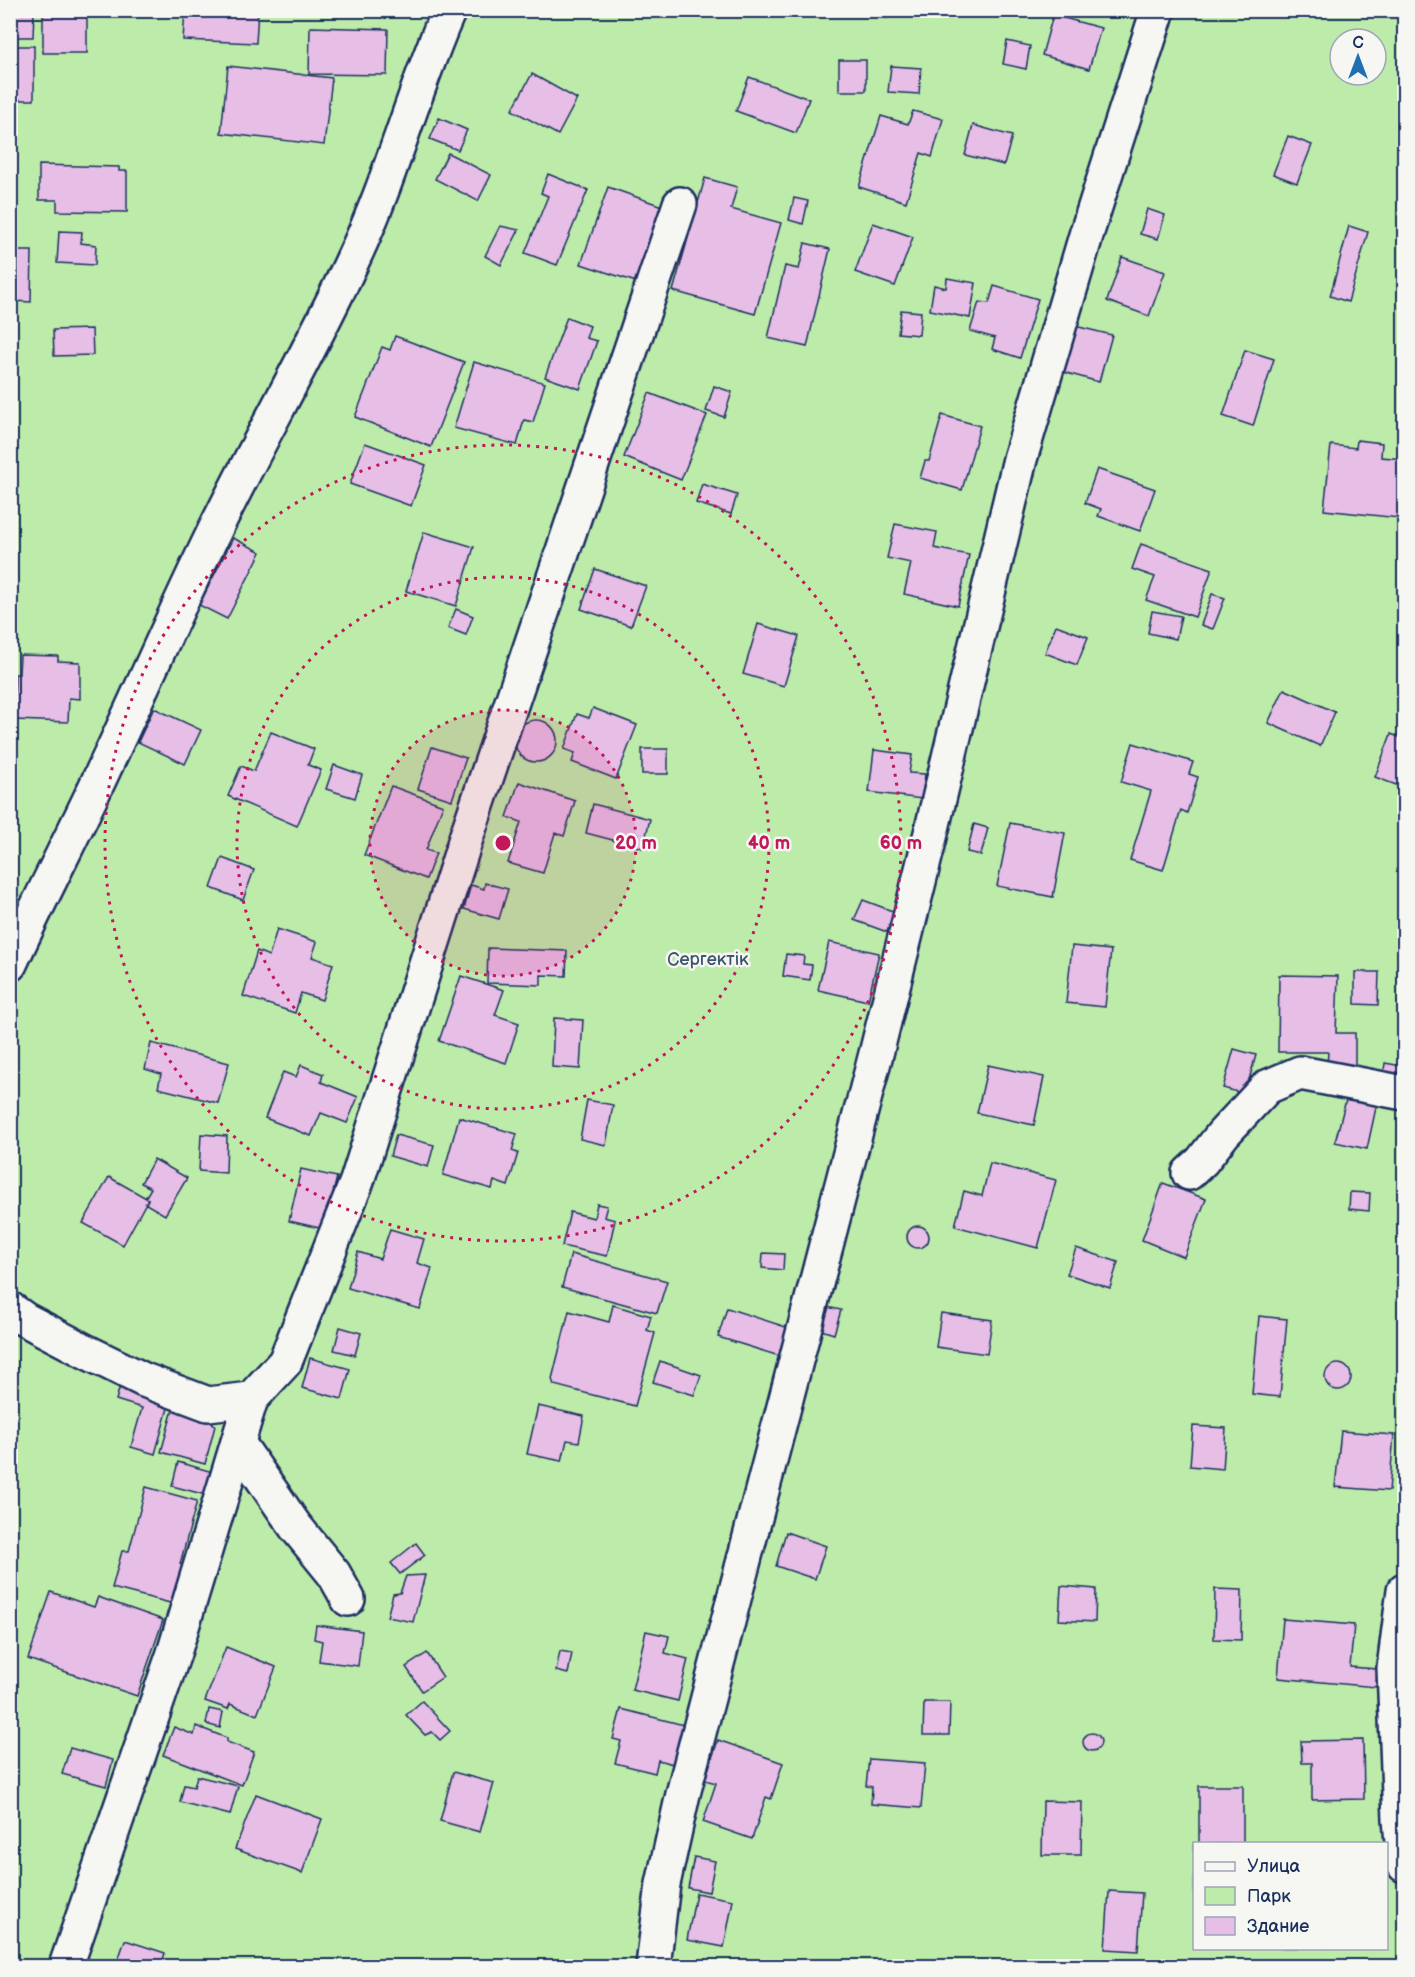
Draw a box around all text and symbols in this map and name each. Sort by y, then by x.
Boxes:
north arrow [1328,27,1388,87]
text: С [1352,34,1364,53]
centre of rings [493,833,513,853]
text: 20 m [615,833,657,854]
text: 40 m [748,833,790,854]
text: 60 m [880,833,922,854]
park label: Сергектік [667,949,749,970]
legend [1193,1842,1388,1950]
text: Улица [1247,1856,1301,1877]
text: Парк [1247,1886,1291,1907]
text: Здание [1247,1916,1309,1937]

